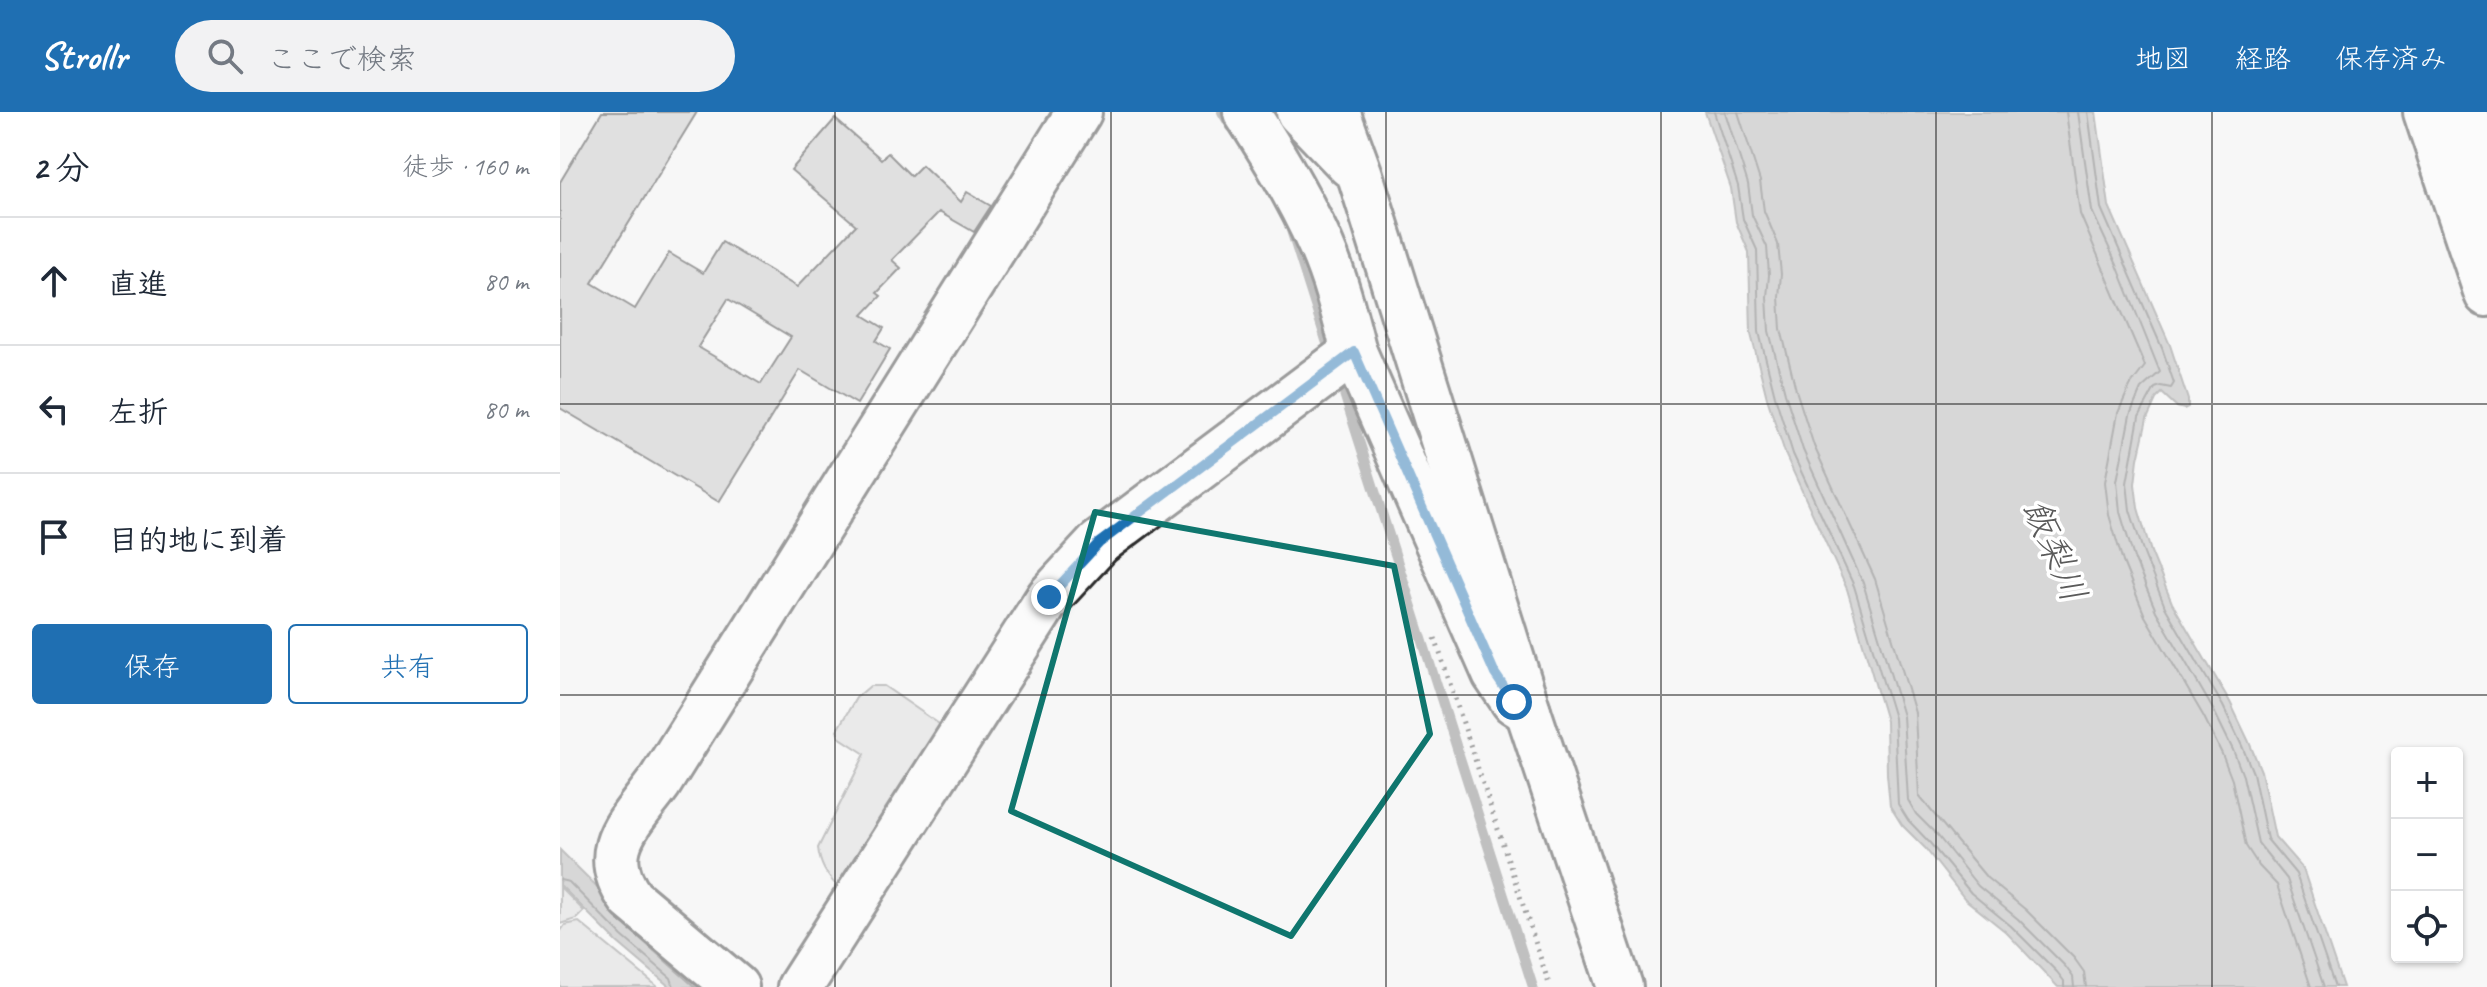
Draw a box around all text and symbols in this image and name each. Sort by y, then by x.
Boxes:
search box [175,20,735,92]
text: Strollr [40,33,127,80]
icon: search [203,34,247,78]
text: ここで検索 [267,40,417,78]
text: 地図 [2135,41,2191,76]
text: 経路 [2235,41,2291,76]
text: 保存済み [2335,41,2447,76]
text: 2 分 [32,146,90,189]
text: 徒歩 · 160 m [403,150,528,183]
icon: ahead [32,259,76,303]
text: 直進 [108,265,168,303]
text: 80 m [484,265,528,298]
icon: left [32,387,76,431]
text: 左折 [108,393,168,431]
text: 80 m [484,393,528,426]
water label: 飯梨川 [2013,492,2097,609]
icon: arrive [32,515,76,559]
text: 目的地に到着 [108,521,288,559]
route end [1031,579,1067,615]
button: 保存 [32,624,272,704]
button: 共有 [288,624,528,704]
route start [1496,684,1532,720]
map controls [2391,747,2463,963]
button: + [2391,747,2463,819]
button: − [2391,819,2463,891]
button: locate [2391,891,2463,963]

